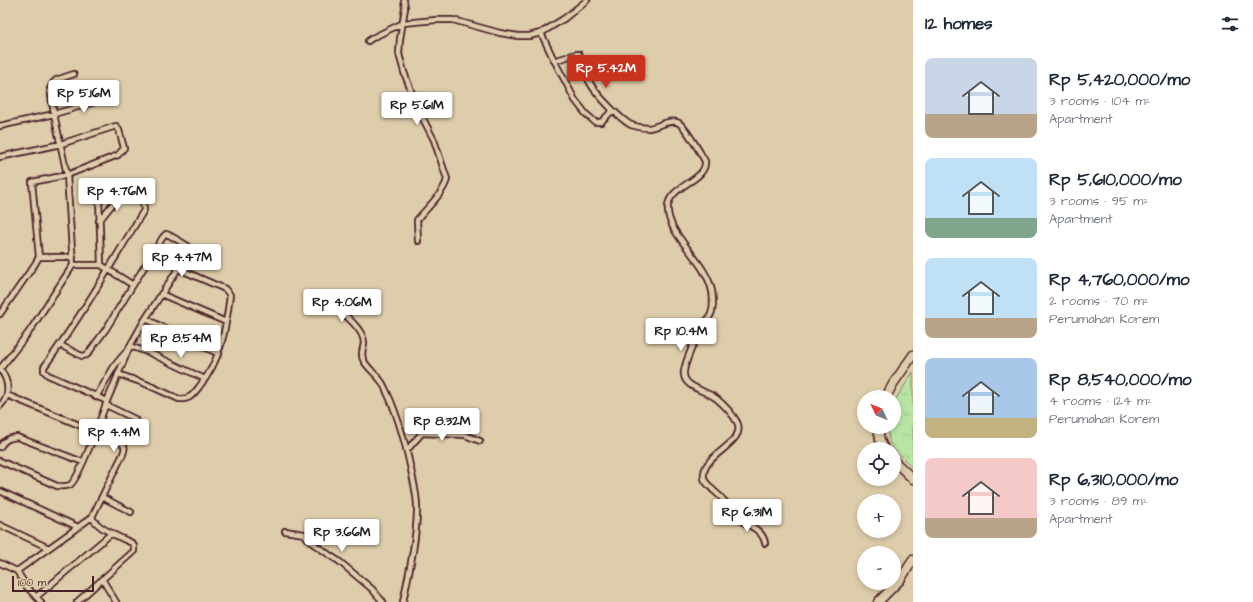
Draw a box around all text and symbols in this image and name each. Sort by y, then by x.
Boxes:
text: 12 homes [925,12,993,36]
icon: filters [1219,13,1241,35]
pin: Rp 5.42M [565,55,647,89]
text: Rp 5.42M [576,59,636,77]
text: Rp 5,420,000/mo [1049,68,1190,92]
icon: home [957,74,1005,122]
pin: Rp 5.16M [43,80,125,114]
text: Rp 5.16M [57,84,111,102]
pin: Rp 5.61M [376,92,458,126]
text: 3 rooms · 104 m² [1049,92,1150,110]
text: Rp 5.61M [390,96,444,114]
text: Apartment [1049,110,1113,128]
text: Rp 5,610,000/mo [1049,168,1182,192]
icon: home [957,174,1005,222]
pin: Rp 4.76M [76,178,158,212]
text: Rp 4.76M [87,182,147,200]
text: 3 rooms · 95 m² [1049,192,1148,210]
text: Apartment [1049,210,1113,228]
pin: Rp 4.47M [141,244,223,278]
text: Rp 4.47M [152,248,212,266]
text: Rp 4,760,000/mo [1049,268,1190,292]
icon: home [957,274,1005,322]
pin: Rp 4.06M [301,289,383,323]
text: 2 rooms · 70 m² [1049,292,1149,310]
text: Rp 4.06M [312,293,372,311]
text: Perumahan Korem [1049,310,1159,328]
pin: Rp 10.4M [640,318,722,352]
text: Rp 10.4M [654,322,708,340]
pin: Rp 8.54M [140,325,222,359]
text: Rp 8.54M [151,329,211,347]
text: Rp 8,540,000/mo [1049,368,1192,392]
icon: home [957,374,1005,422]
north arrow [857,390,901,434]
map controls [857,390,901,590]
text: 4 rooms · 124 m² [1049,392,1152,410]
pin: Rp 8.32M [401,408,483,442]
text: Perumahan Korem [1049,410,1159,428]
text: Rp 8.32M [414,412,470,430]
pin: Rp 4.4M [77,419,151,453]
text: Rp 4.4M [88,423,140,441]
button: locate [857,442,901,486]
text: Rp 6,310,000/mo [1049,468,1178,492]
icon: home [957,474,1005,522]
text: 3 rooms · 89 m² [1049,492,1148,510]
button: + [857,494,901,538]
pin: Rp 6.31M [706,499,788,533]
text: Rp 6.31M [722,503,772,521]
text: Apartment [1049,510,1113,528]
pin: Rp 3.66M [301,519,383,553]
text: Rp 3.66M [313,523,371,541]
button: − [857,546,901,590]
scale bar [12,574,94,593]
text: 100 m [18,575,46,590]

